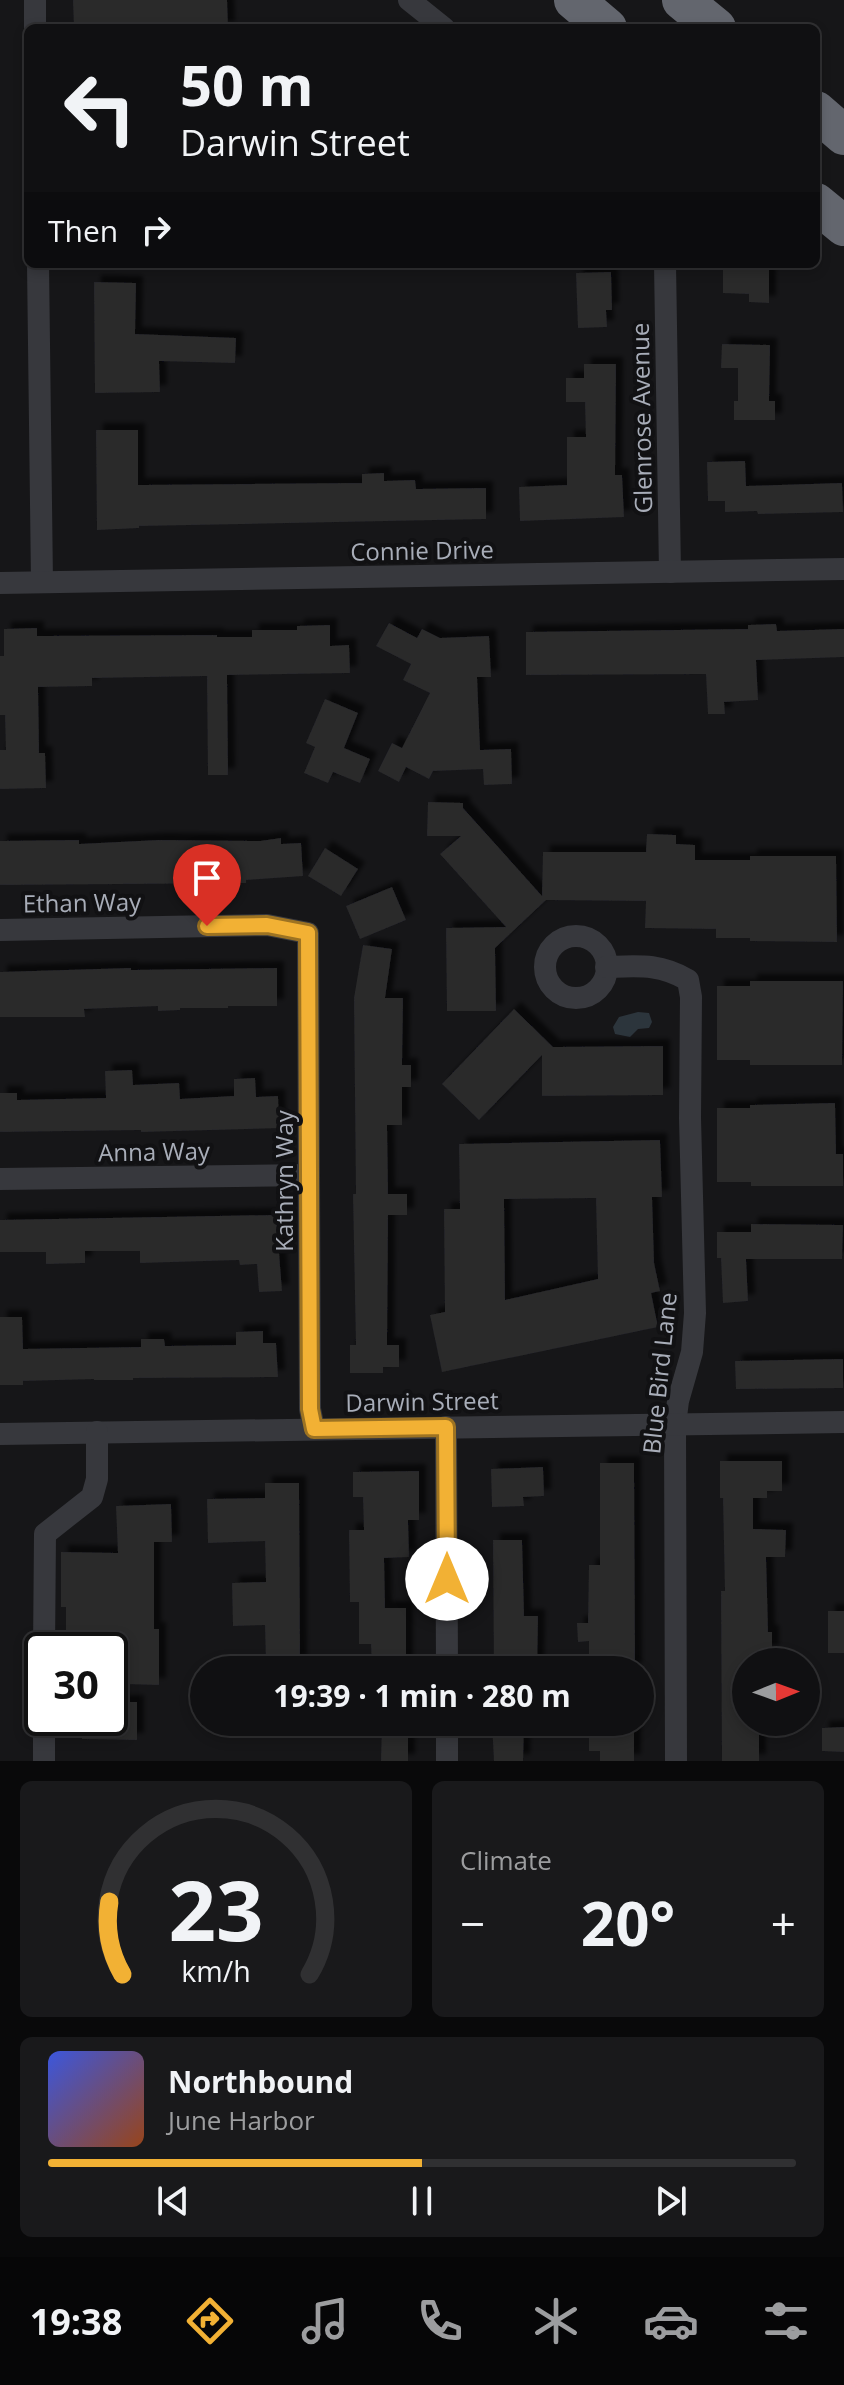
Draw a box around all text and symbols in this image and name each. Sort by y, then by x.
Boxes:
text: 50 m [180,46,314,122]
icon: left [48,56,152,160]
text: Darwin Street [180,118,410,167]
icon: right [134,208,178,252]
text: Then [48,210,118,251]
street label: Glenrose Avenue [623,322,659,514]
street label: Connie Drive [350,532,494,568]
pin [173,844,241,926]
icon: arrive [185,856,229,900]
street label: Ethan Way [23,884,142,920]
street label: Kathryn Way [267,1109,300,1252]
street label: Anna Way [98,1134,211,1168]
street label: Blue Bird Lane [634,1291,684,1455]
street label: Darwin Street [345,1383,499,1419]
position arrow [405,1537,489,1621]
speed limit sign: 30 [24,1632,128,1736]
north arrow [732,1648,820,1736]
map controls [732,1648,820,1736]
text: 19:39 · 1 min · 280 m [273,1675,571,1716]
text: Climate [460,1842,552,1878]
text: 23 [168,1852,264,1965]
text: 20° [581,1882,675,1964]
text: − [460,1893,485,1953]
text: + [771,1893,796,1953]
text: km/h [181,1951,251,1990]
text: Northbound [168,2061,353,2102]
text: June Harbor [168,2102,315,2138]
icon: previous [151,2179,195,2223]
icon: pause [400,2179,444,2223]
icon: next [649,2179,693,2223]
icon: directions [182,2293,238,2349]
icon: music [297,2293,353,2349]
icon: phone [412,2293,468,2349]
icon: climate [528,2293,584,2349]
icon: car [643,2293,699,2349]
icon: filters [758,2293,814,2349]
text: 19:38 [30,2297,122,2346]

